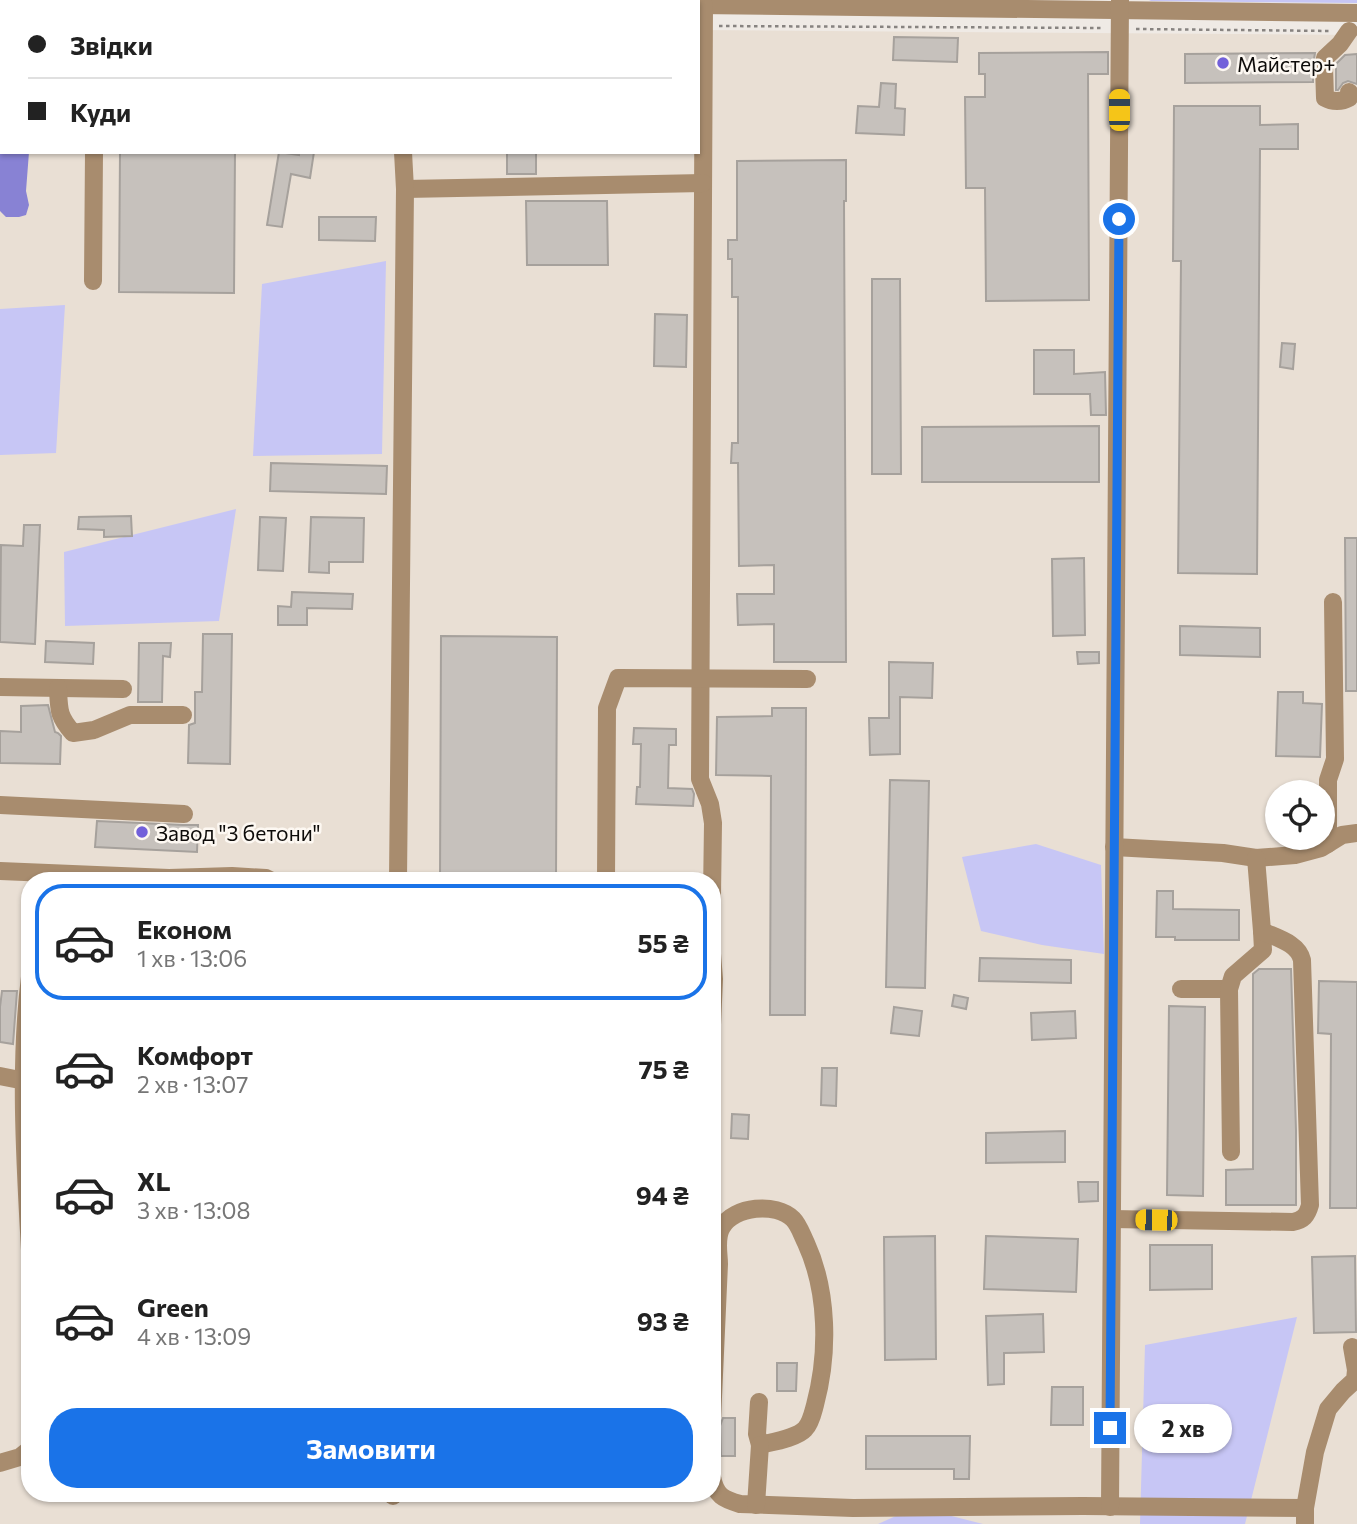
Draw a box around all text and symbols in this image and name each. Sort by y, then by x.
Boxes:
text: Звідки [70,29,153,60]
place label: Майстер+ [1237,51,1336,76]
marker: Майстер+ [1215,55,1231,71]
car [1109,89,1130,131]
text: Куди [70,96,131,127]
route start [1103,203,1135,235]
map controls [1265,780,1335,850]
button: locate [1265,780,1335,850]
place label: Завод "3 бетони" [156,820,320,845]
marker: Завод "3 бетони" [134,824,150,840]
icon: car [53,911,116,974]
text: Економ [137,913,232,944]
text: 55 ₴ [637,927,689,958]
text: 1 хв · 13:06 [137,944,247,972]
icon: car [53,1037,116,1100]
text: Комфорт [137,1039,253,1070]
text: 75 ₴ [638,1053,689,1084]
text: 2 хв · 13:07 [137,1070,248,1098]
icon: car [53,1163,116,1226]
text: XL [137,1165,171,1196]
text: 94 ₴ [636,1179,689,1210]
text: 3 хв · 13:08 [137,1196,251,1224]
car [1135,1209,1178,1231]
icon: car [53,1289,116,1352]
text: Green [137,1291,209,1322]
text: 93 ₴ [637,1305,689,1336]
text: 4 хв · 13:09 [137,1322,251,1350]
callout: 2 хв [1134,1404,1232,1452]
button: Замовити [49,1408,693,1488]
route end [1094,1412,1126,1444]
text: 2 хв [1161,1414,1205,1442]

